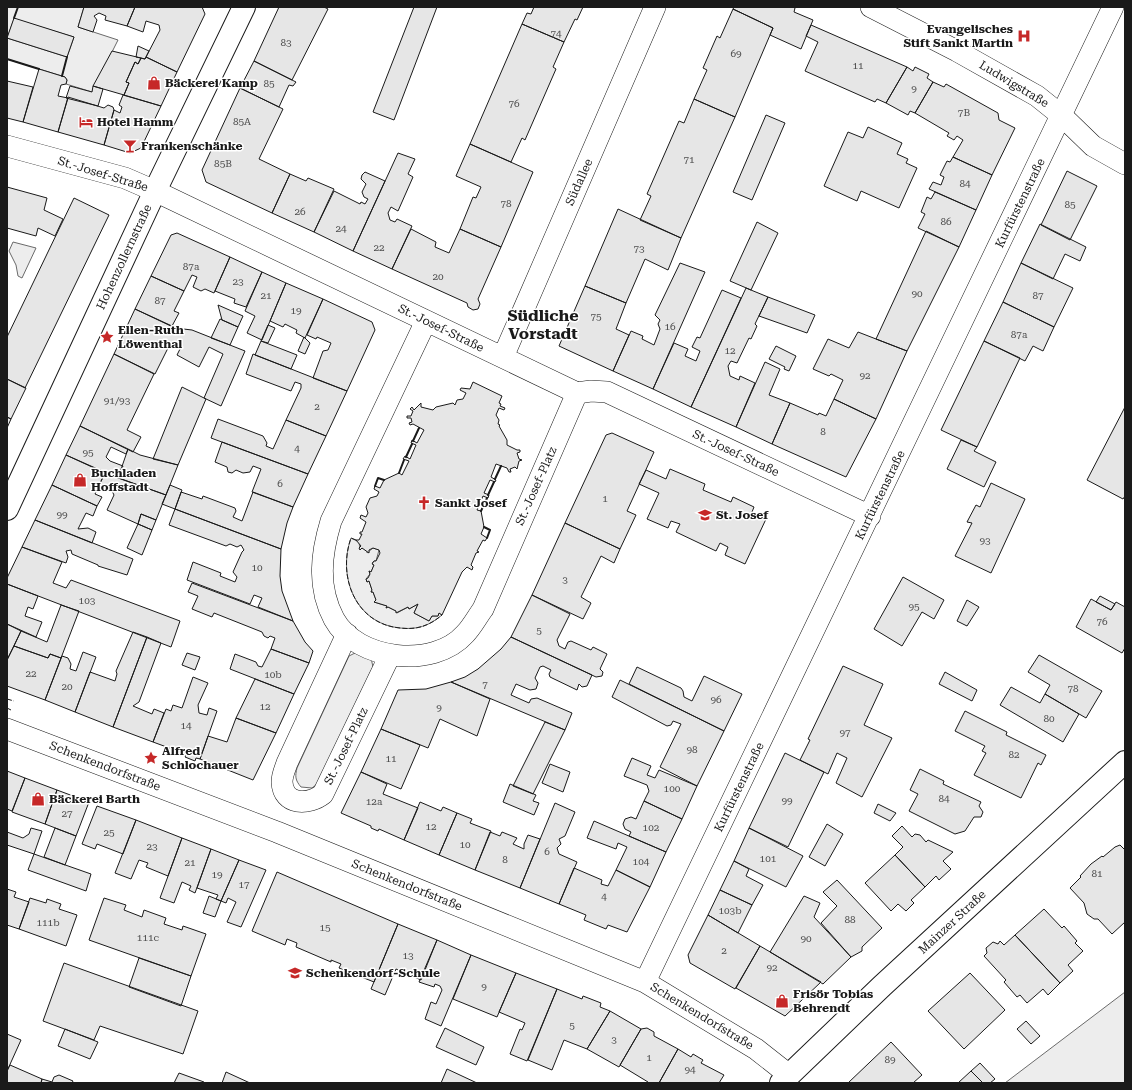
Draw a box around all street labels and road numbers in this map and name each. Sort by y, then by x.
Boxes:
street label: Ludwigstraße [977,58,1052,110]
street label: St.-Josef-Straße [56,154,150,195]
street label: Südallee [562,156,596,208]
street label: Kurfürstenstraße [992,156,1048,250]
street label: Hohenzollernstraße [93,202,155,312]
street label: St.-Josef-Straße [396,301,487,355]
street label: St.-Josef-Straße [691,427,782,479]
street label: St.-Josef-Platz [512,444,560,527]
street label: Kurfürstenstraße [852,448,908,542]
street label: St.-Josef-Platz [321,705,371,787]
street label: Schenkendorfstraße [47,738,163,794]
street label: Kurfürstenstraße [711,740,767,834]
street label: Schenkendorfstraße [350,856,465,914]
street label: Mainzer Straße [915,887,989,957]
street label: Schenkendorfstraße [648,980,757,1053]

